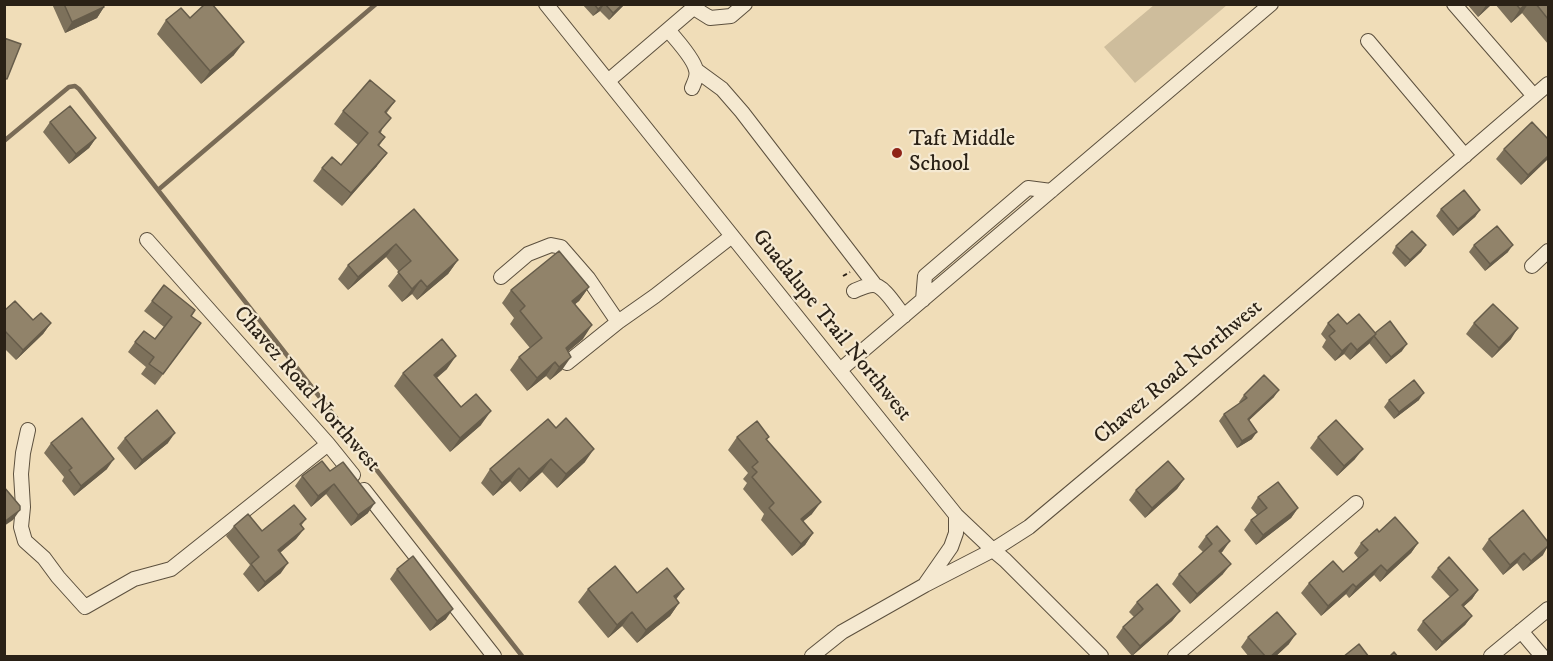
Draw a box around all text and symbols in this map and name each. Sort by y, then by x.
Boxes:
place label: Taft Middle School [909,127,1015,178]
marker: Taft Middle School [890,146,904,160]
street label: Guadalupe Trail Northwest [746,225,916,427]
street label: Chavez Road Northwest [1090,295,1268,451]
street label: Chavez Road Northwest [227,302,385,478]

